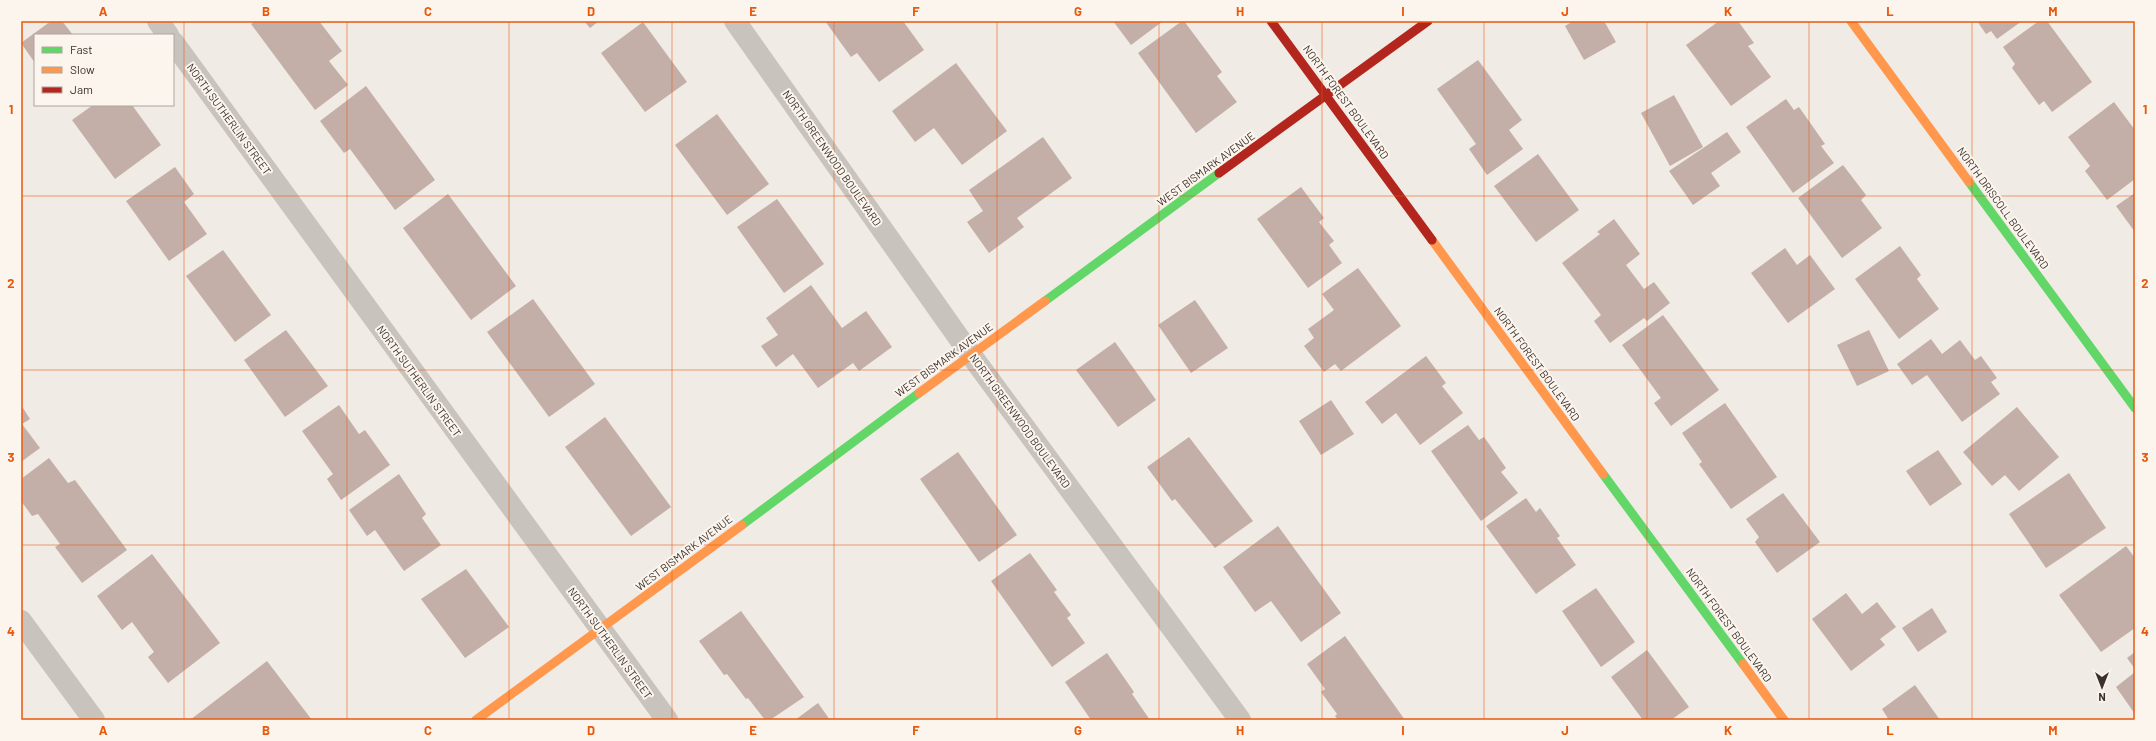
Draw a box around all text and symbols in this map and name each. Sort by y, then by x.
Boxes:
text: A [99,3,108,19]
text: B [262,3,270,19]
text: C [424,3,432,19]
text: D [587,3,595,19]
text: E [749,3,757,19]
text: F [912,3,920,19]
text: G [1074,3,1082,19]
text: H [1236,3,1244,19]
text: I [1401,3,1405,19]
text: J [1561,3,1569,19]
text: K [1724,3,1732,19]
text: L [1886,3,1894,19]
text: M [2048,3,2058,19]
legend [34,34,174,106]
text: Fast [70,42,93,56]
street label: NORTH FOREST BOULEVARD [1301,42,1392,161]
street label: NORTH SUTHERLIN STREET [185,60,274,177]
text: Slow [70,62,95,76]
text: Jam [70,82,93,96]
street label: NORTH GREENWOOD BOULEVARD [780,87,884,228]
text: 1 [9,101,13,117]
text: 1 [2143,101,2147,117]
street label: WEST BISMARK AVENUE [1154,129,1257,208]
street label: NORTH DRISCOLL BOULEVARD [1955,144,2052,271]
text: 2 [7,275,15,291]
text: 2 [2141,275,2149,291]
street label: NORTH FOREST BOULEVARD [1492,304,1583,423]
street label: WEST BISMARK AVENUE [892,320,995,399]
street label: NORTH SUTHERLIN STREET [375,322,464,439]
street label: NORTH GREENWOOD BOULEVARD [967,351,1074,490]
text: 3 [7,449,15,465]
text: 3 [2141,449,2149,465]
street label: WEST BISMARK AVENUE [633,512,735,593]
street label: NORTH FOREST BOULEVARD [1684,565,1775,684]
street label: NORTH SUTHERLIN STREET [566,584,655,701]
text: 4 [7,623,15,639]
text: 4 [2141,623,2149,639]
north arrow [2082,667,2122,707]
text: N [2098,691,2106,704]
text: A [99,722,108,738]
text: B [262,722,270,738]
text: C [424,722,432,738]
text: D [587,722,595,738]
text: E [749,722,757,738]
text: F [912,722,920,738]
text: G [1074,722,1082,738]
text: H [1236,722,1244,738]
text: I [1401,722,1405,738]
text: J [1561,722,1569,738]
text: K [1724,722,1732,738]
text: L [1886,722,1894,738]
text: M [2048,722,2058,738]

